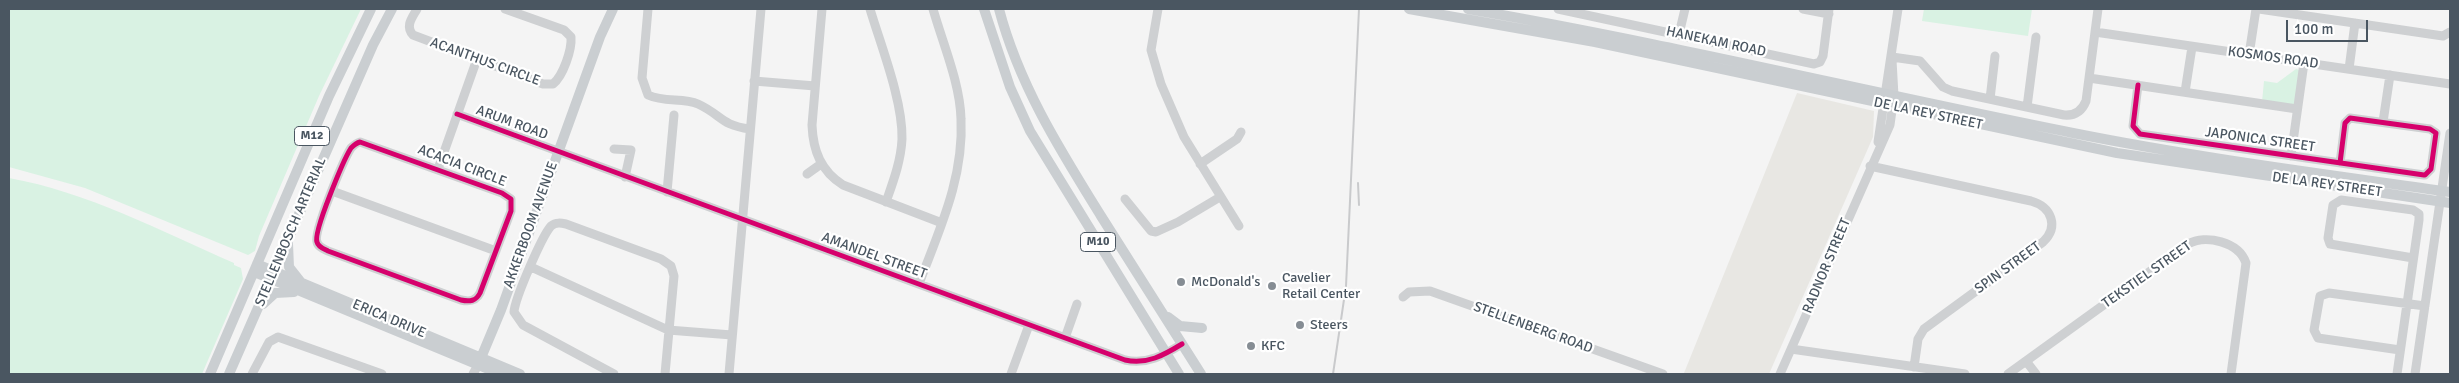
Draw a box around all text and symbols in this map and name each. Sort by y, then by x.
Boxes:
scale bar [2289,10,2372,42]
text: 100 m [2294,20,2334,38]
street label: HANEKAM ROAD [1665,23,1767,61]
street label: ACANTHUS CIRCLE [428,34,542,90]
street label: KOSMOS ROAD [2227,43,2319,73]
street label: DE LA REY STREET [1872,94,1984,134]
street label: ARUM ROAD [474,102,550,144]
street label: JAPONICA STREET [2204,124,2316,156]
road number: M12 [294,126,330,146]
street label: ACACIA CIRCLE [415,141,509,191]
street label: STELLENBOSCH ARTERIAL [252,155,330,309]
street label: AKKERBOOM AVENUE [500,159,562,291]
street label: DE LA REY STREET [2271,169,2383,201]
street label: RADNOR STREET [1799,216,1855,316]
street label: AMANDEL STREET [819,229,929,283]
road number: M10 [1080,232,1116,252]
street label: SPIN STREET [1972,238,2044,298]
street label: TEKSTIEL STREET [2099,238,2195,312]
place label: Cavelier Retail Center [1282,270,1360,302]
place label: McDonald's [1191,274,1260,290]
marker: McDonald's [1175,276,1187,288]
marker: Cavelier Retail Center [1266,280,1278,292]
street label: ERICA DRIVE [350,296,428,342]
street label: STELLENBERG ROAD [1471,299,1595,357]
place label: Steers [1310,317,1348,333]
marker: Steers [1294,319,1306,331]
place label: KFC [1261,338,1285,354]
marker: KFC [1245,340,1257,352]

